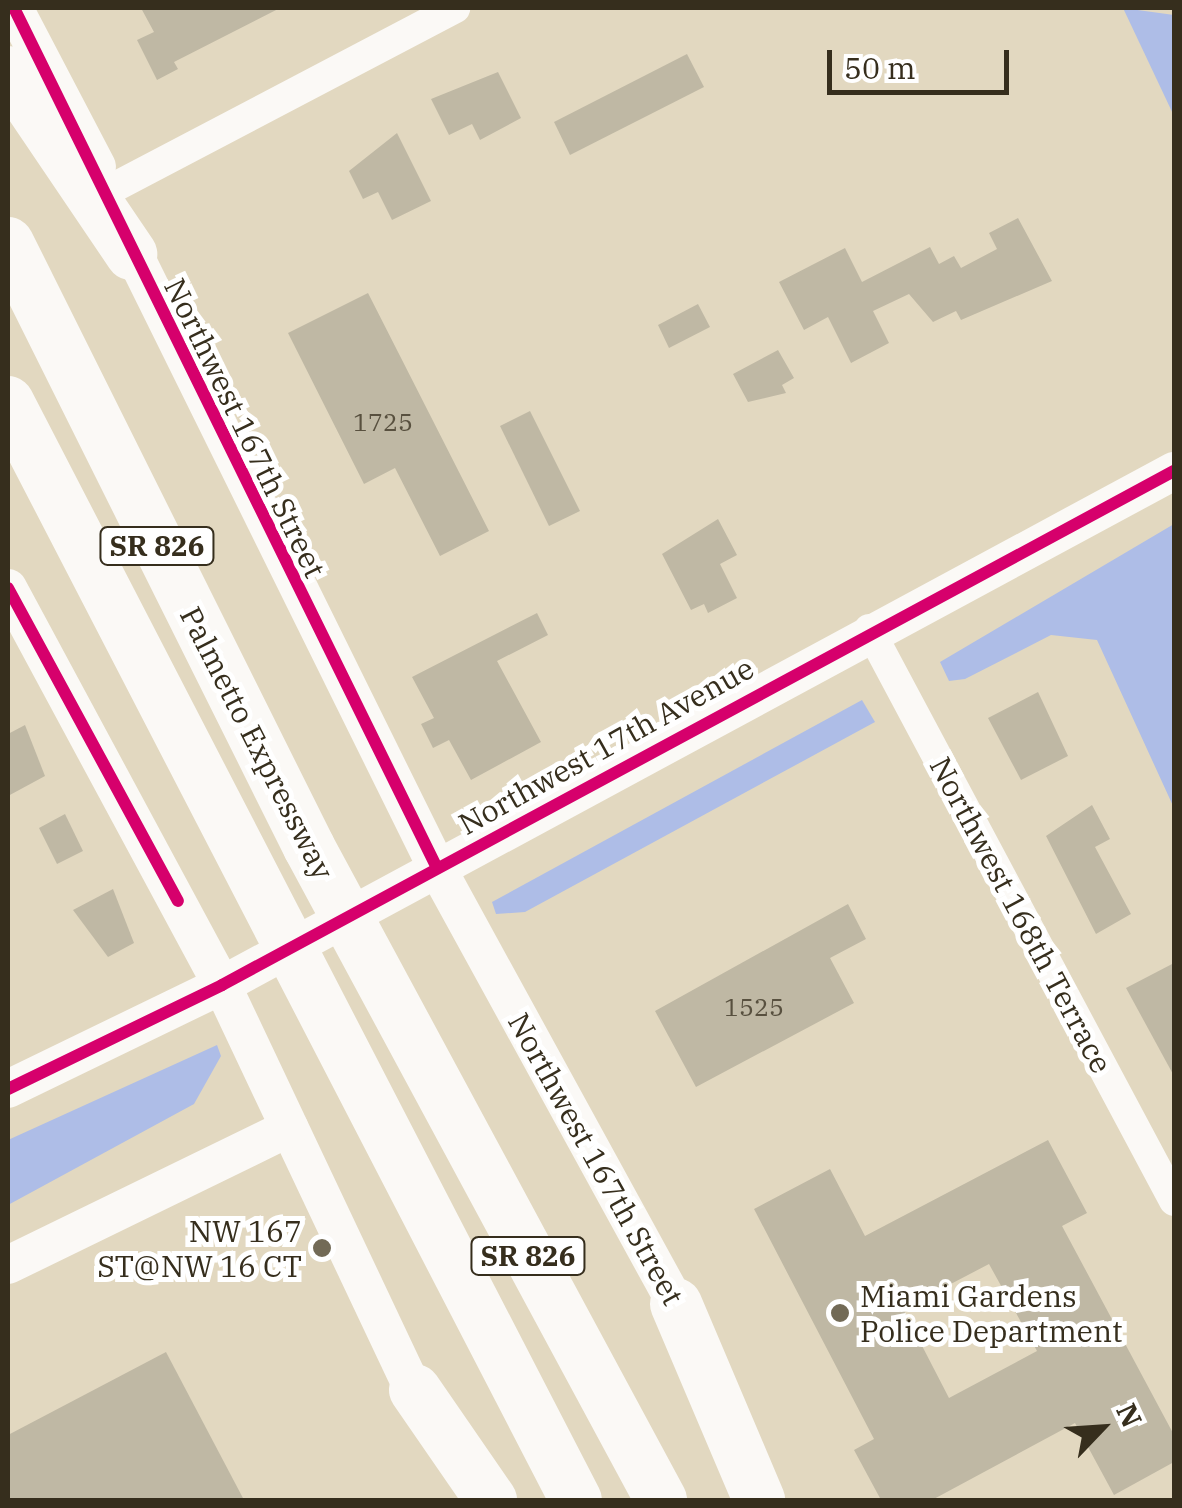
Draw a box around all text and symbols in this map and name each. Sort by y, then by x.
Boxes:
scale bar [832,30,1014,92]
text: 50 m [844,48,916,87]
street label: Northwest 167th Street [157,273,333,583]
house number: 1725 [353,407,413,437]
road number: SR 826 [97,523,217,569]
street label: Palmetto Expressway [173,601,341,885]
street label: Northwest 17th Avenue [452,650,760,842]
street label: Northwest 168th Terrace [922,751,1120,1079]
house number: 1525 [724,992,784,1022]
street label: Northwest 167th Street [501,1007,691,1311]
place label: NW 167 ST@NW 16 CT [97,1213,302,1284]
road number: SR 826 [468,1233,588,1279]
marker: NW 167 ST@NW 16 CT [311,1237,333,1259]
place label: Miami Gardens Police Department [860,1278,1123,1348]
marker: Miami Gardens Police Department [829,1302,851,1324]
north arrow [1052,1378,1152,1478]
text: N [1108,1397,1151,1433]

